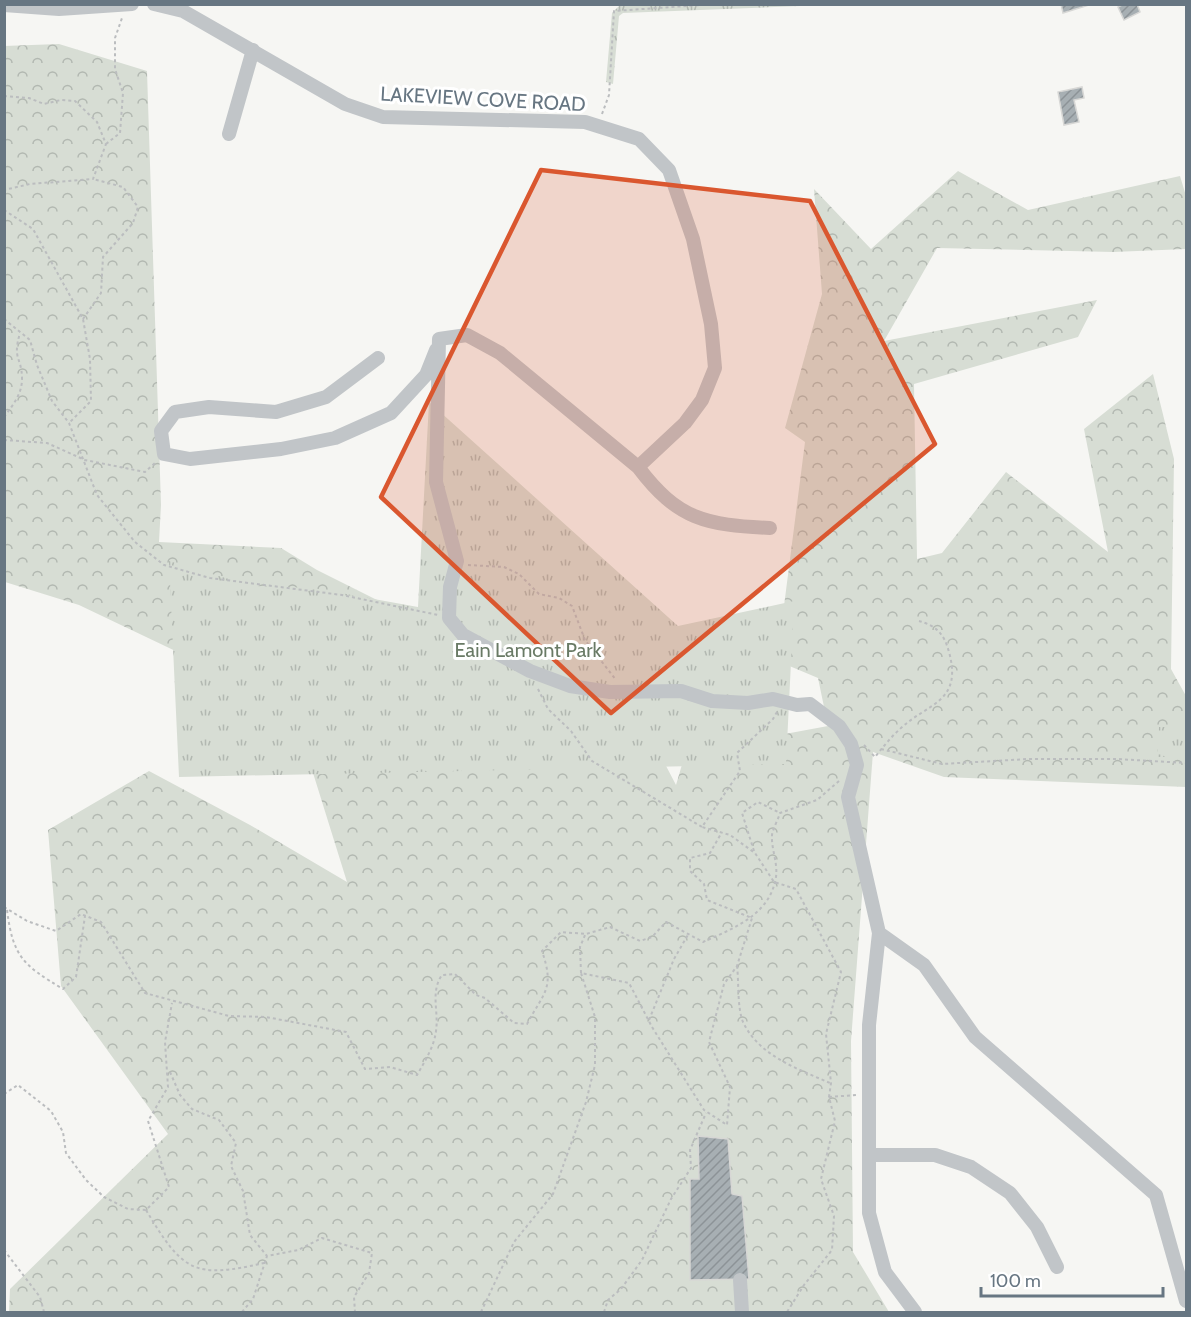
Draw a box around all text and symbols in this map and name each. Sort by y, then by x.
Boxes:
street label: LAKEVIEW COVE ROAD [380,82,586,116]
park label: Eain Lamont Park [454,638,602,662]
scale bar [981,1260,1162,1298]
text: 100 m [990,1270,1041,1292]

